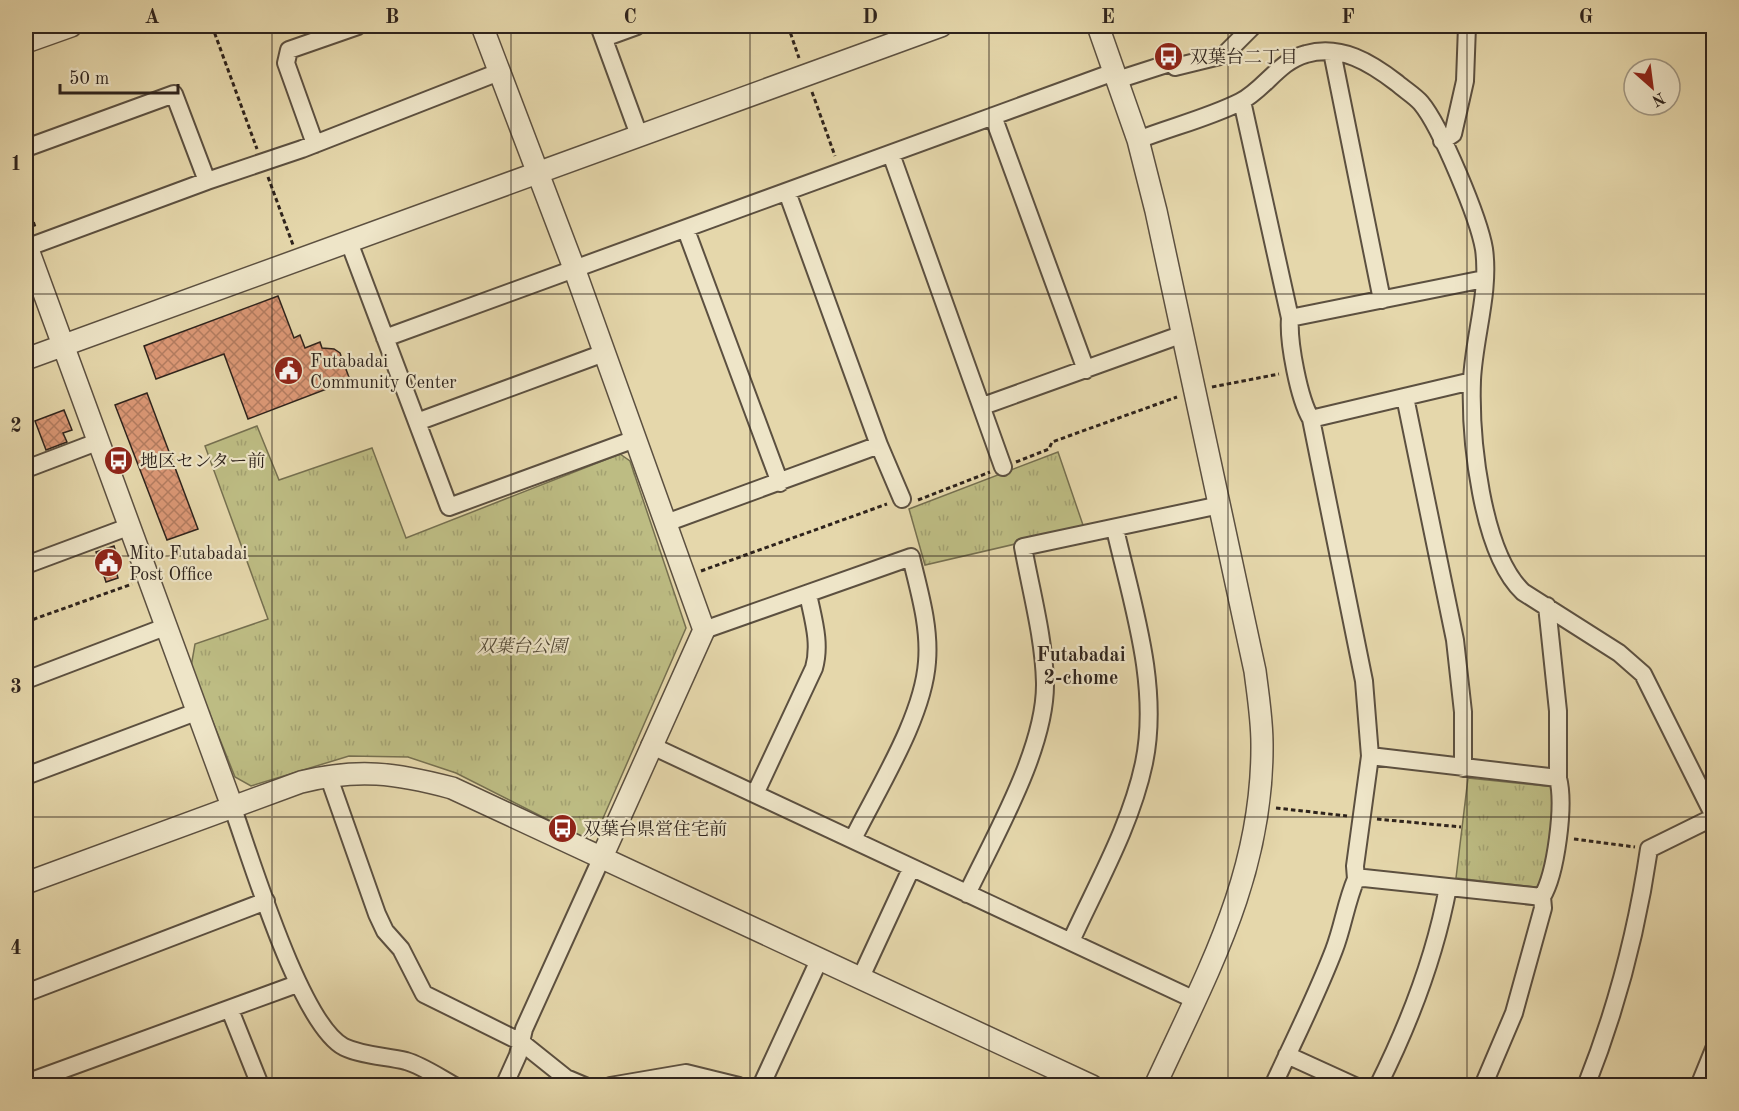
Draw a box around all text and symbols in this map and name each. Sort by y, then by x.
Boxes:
text: A [144,8,160,28]
text: B [385,8,399,28]
text: C [623,8,637,28]
text: D [862,8,878,28]
text: E [1101,8,1115,28]
text: F [1341,8,1355,28]
text: G [1579,8,1593,28]
bus stop icon: 双葉台二丁目 [1153,41,1185,73]
place label: 双葉台二丁目 [1190,47,1298,67]
scale bar [60,57,178,95]
north arrow [1622,57,1682,117]
text: 50 m [69,70,109,88]
text: N [1648,89,1667,109]
text: 1 [10,155,22,175]
place label: Futabadai Community Center [310,353,457,392]
public building icon: Futabadai Community Center [273,355,305,387]
text: 2 [10,417,22,437]
bus stop icon: 地区センター前 [103,445,135,477]
place label: 地区センター前 [140,451,265,471]
place label: Mito Futabadai Post Office [129,545,248,584]
public building icon: Mito Futabadai Post Office [92,547,124,579]
park label: 双葉台公園 [477,636,570,656]
district label: Futabadai 2-chome [1036,646,1126,689]
text: 3 [10,678,22,698]
bus stop icon: 双葉台県営住宅前 [546,813,578,845]
place label: 双葉台県営住宅前 [583,819,727,839]
text: 4 [10,939,22,959]

